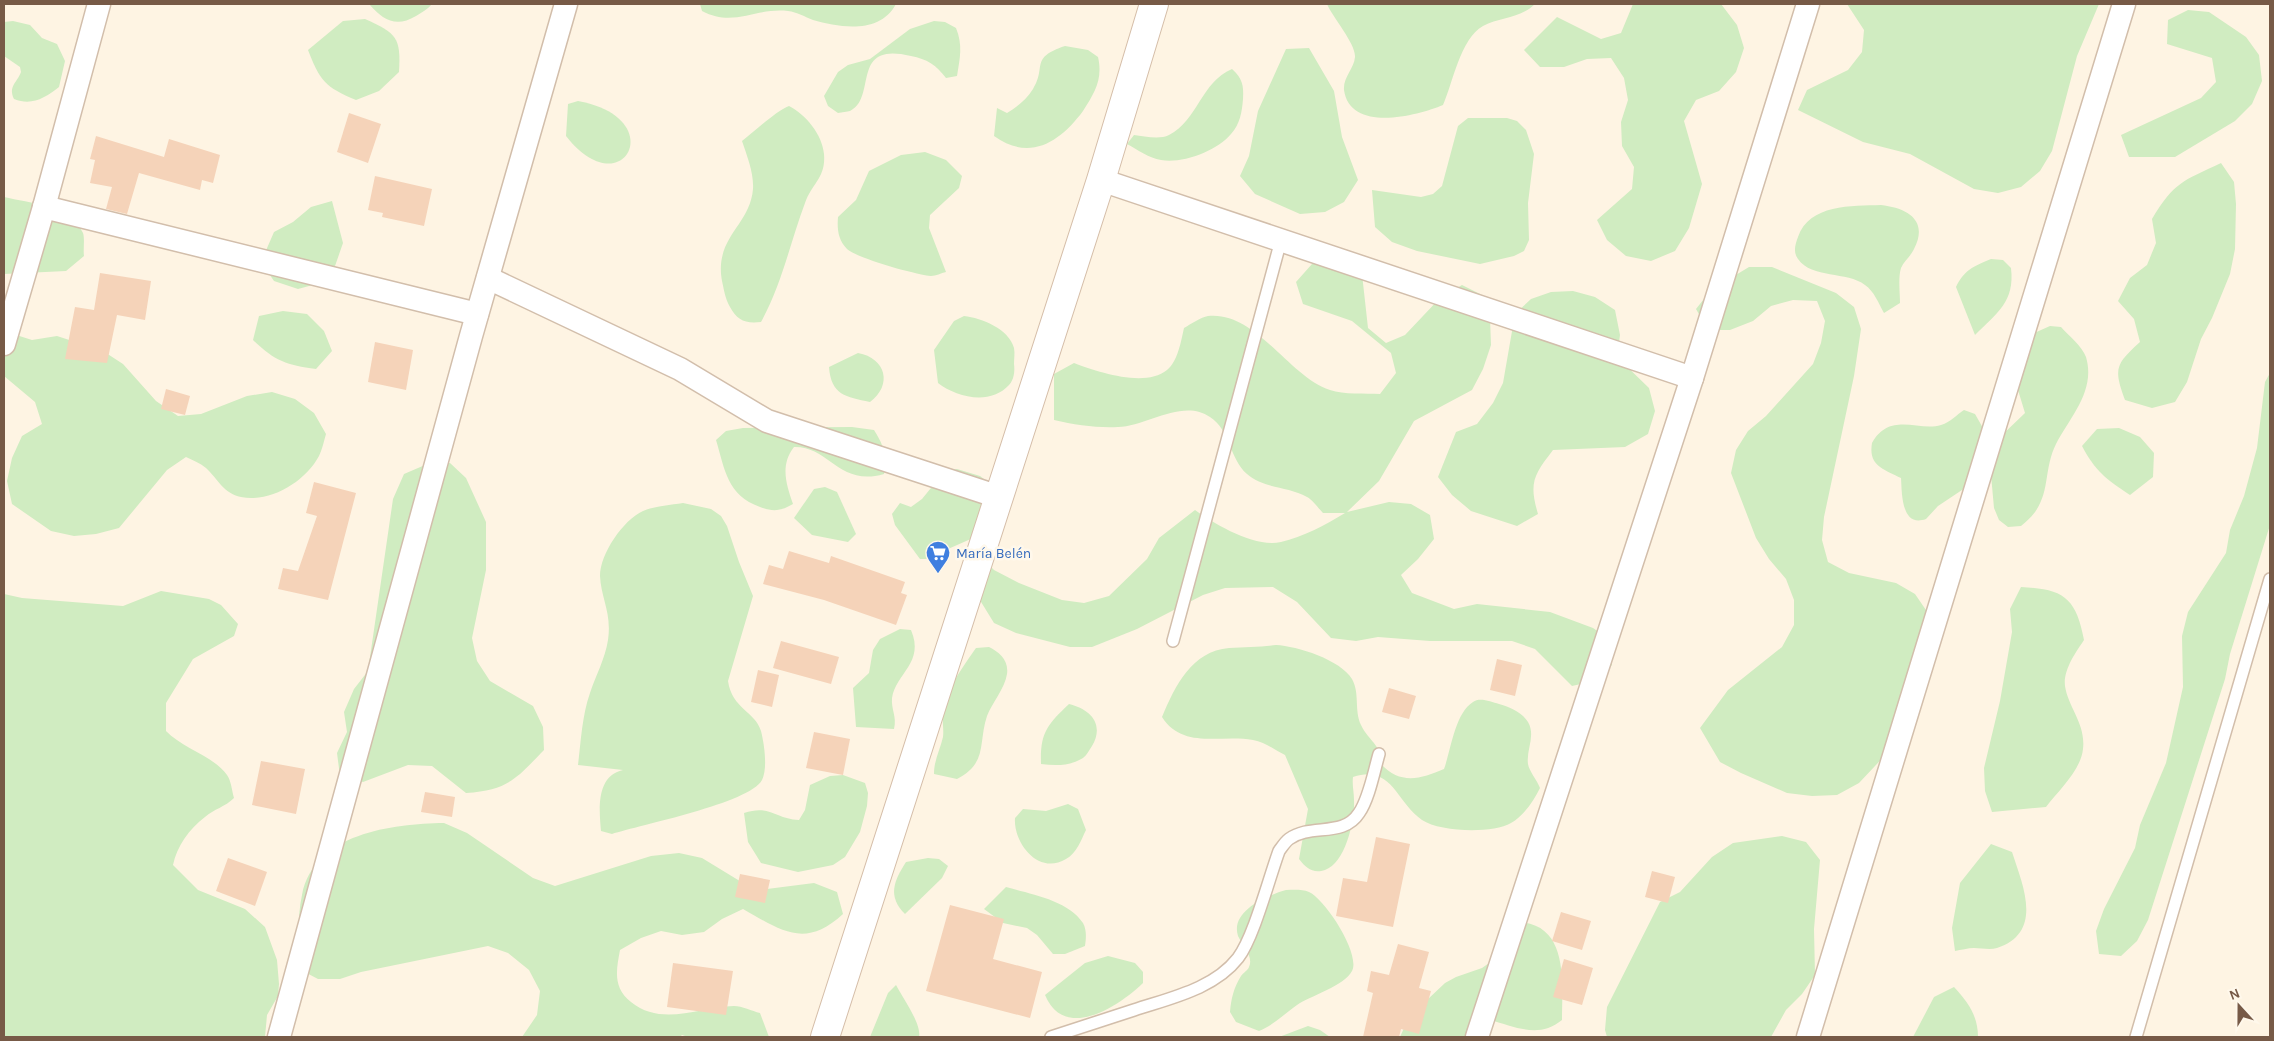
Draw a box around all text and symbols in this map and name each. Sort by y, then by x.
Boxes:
supermarket icon: María Belén [925,540,951,574]
place label: María Belén [956,545,1031,562]
north arrow [2214,981,2264,1031]
text: N [2227,985,2242,1004]

